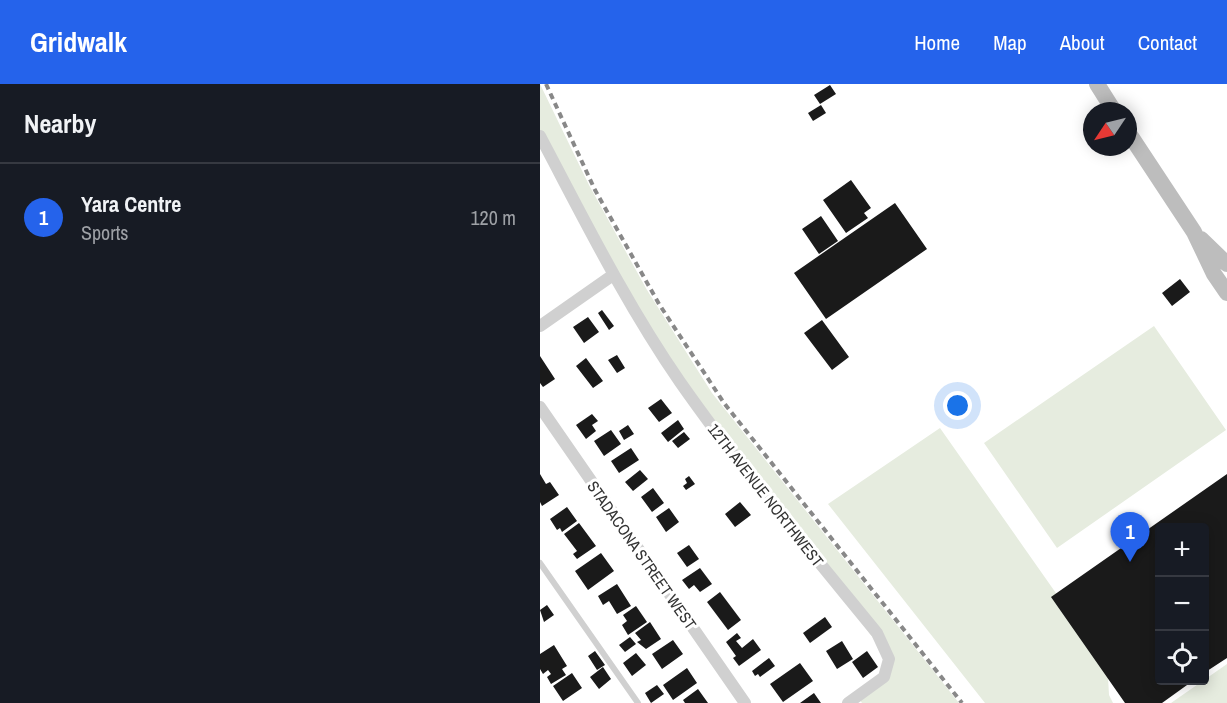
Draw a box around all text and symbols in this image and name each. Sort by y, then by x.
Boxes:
text: Gridwalk [30,23,127,61]
text: Home [914,28,960,57]
text: Map [993,28,1027,57]
text: About [1060,28,1105,57]
text: Contact [1138,28,1197,57]
north arrow [1083,102,1137,156]
text: Nearby [24,106,96,141]
text: Yara Centre [81,189,181,219]
text: 1 [39,204,48,231]
text: 120 m [470,204,516,231]
text: Sports [81,219,128,246]
your location [943,391,972,420]
street label: 12TH AVENUE NORTHWEST [703,419,829,571]
street label: STADACONA STREET WEST [582,476,702,634]
pin: 1 [1110,512,1150,562]
map controls [1155,523,1209,685]
button: + [1155,523,1209,577]
button: − [1155,577,1209,631]
button: locate [1155,631,1209,685]

